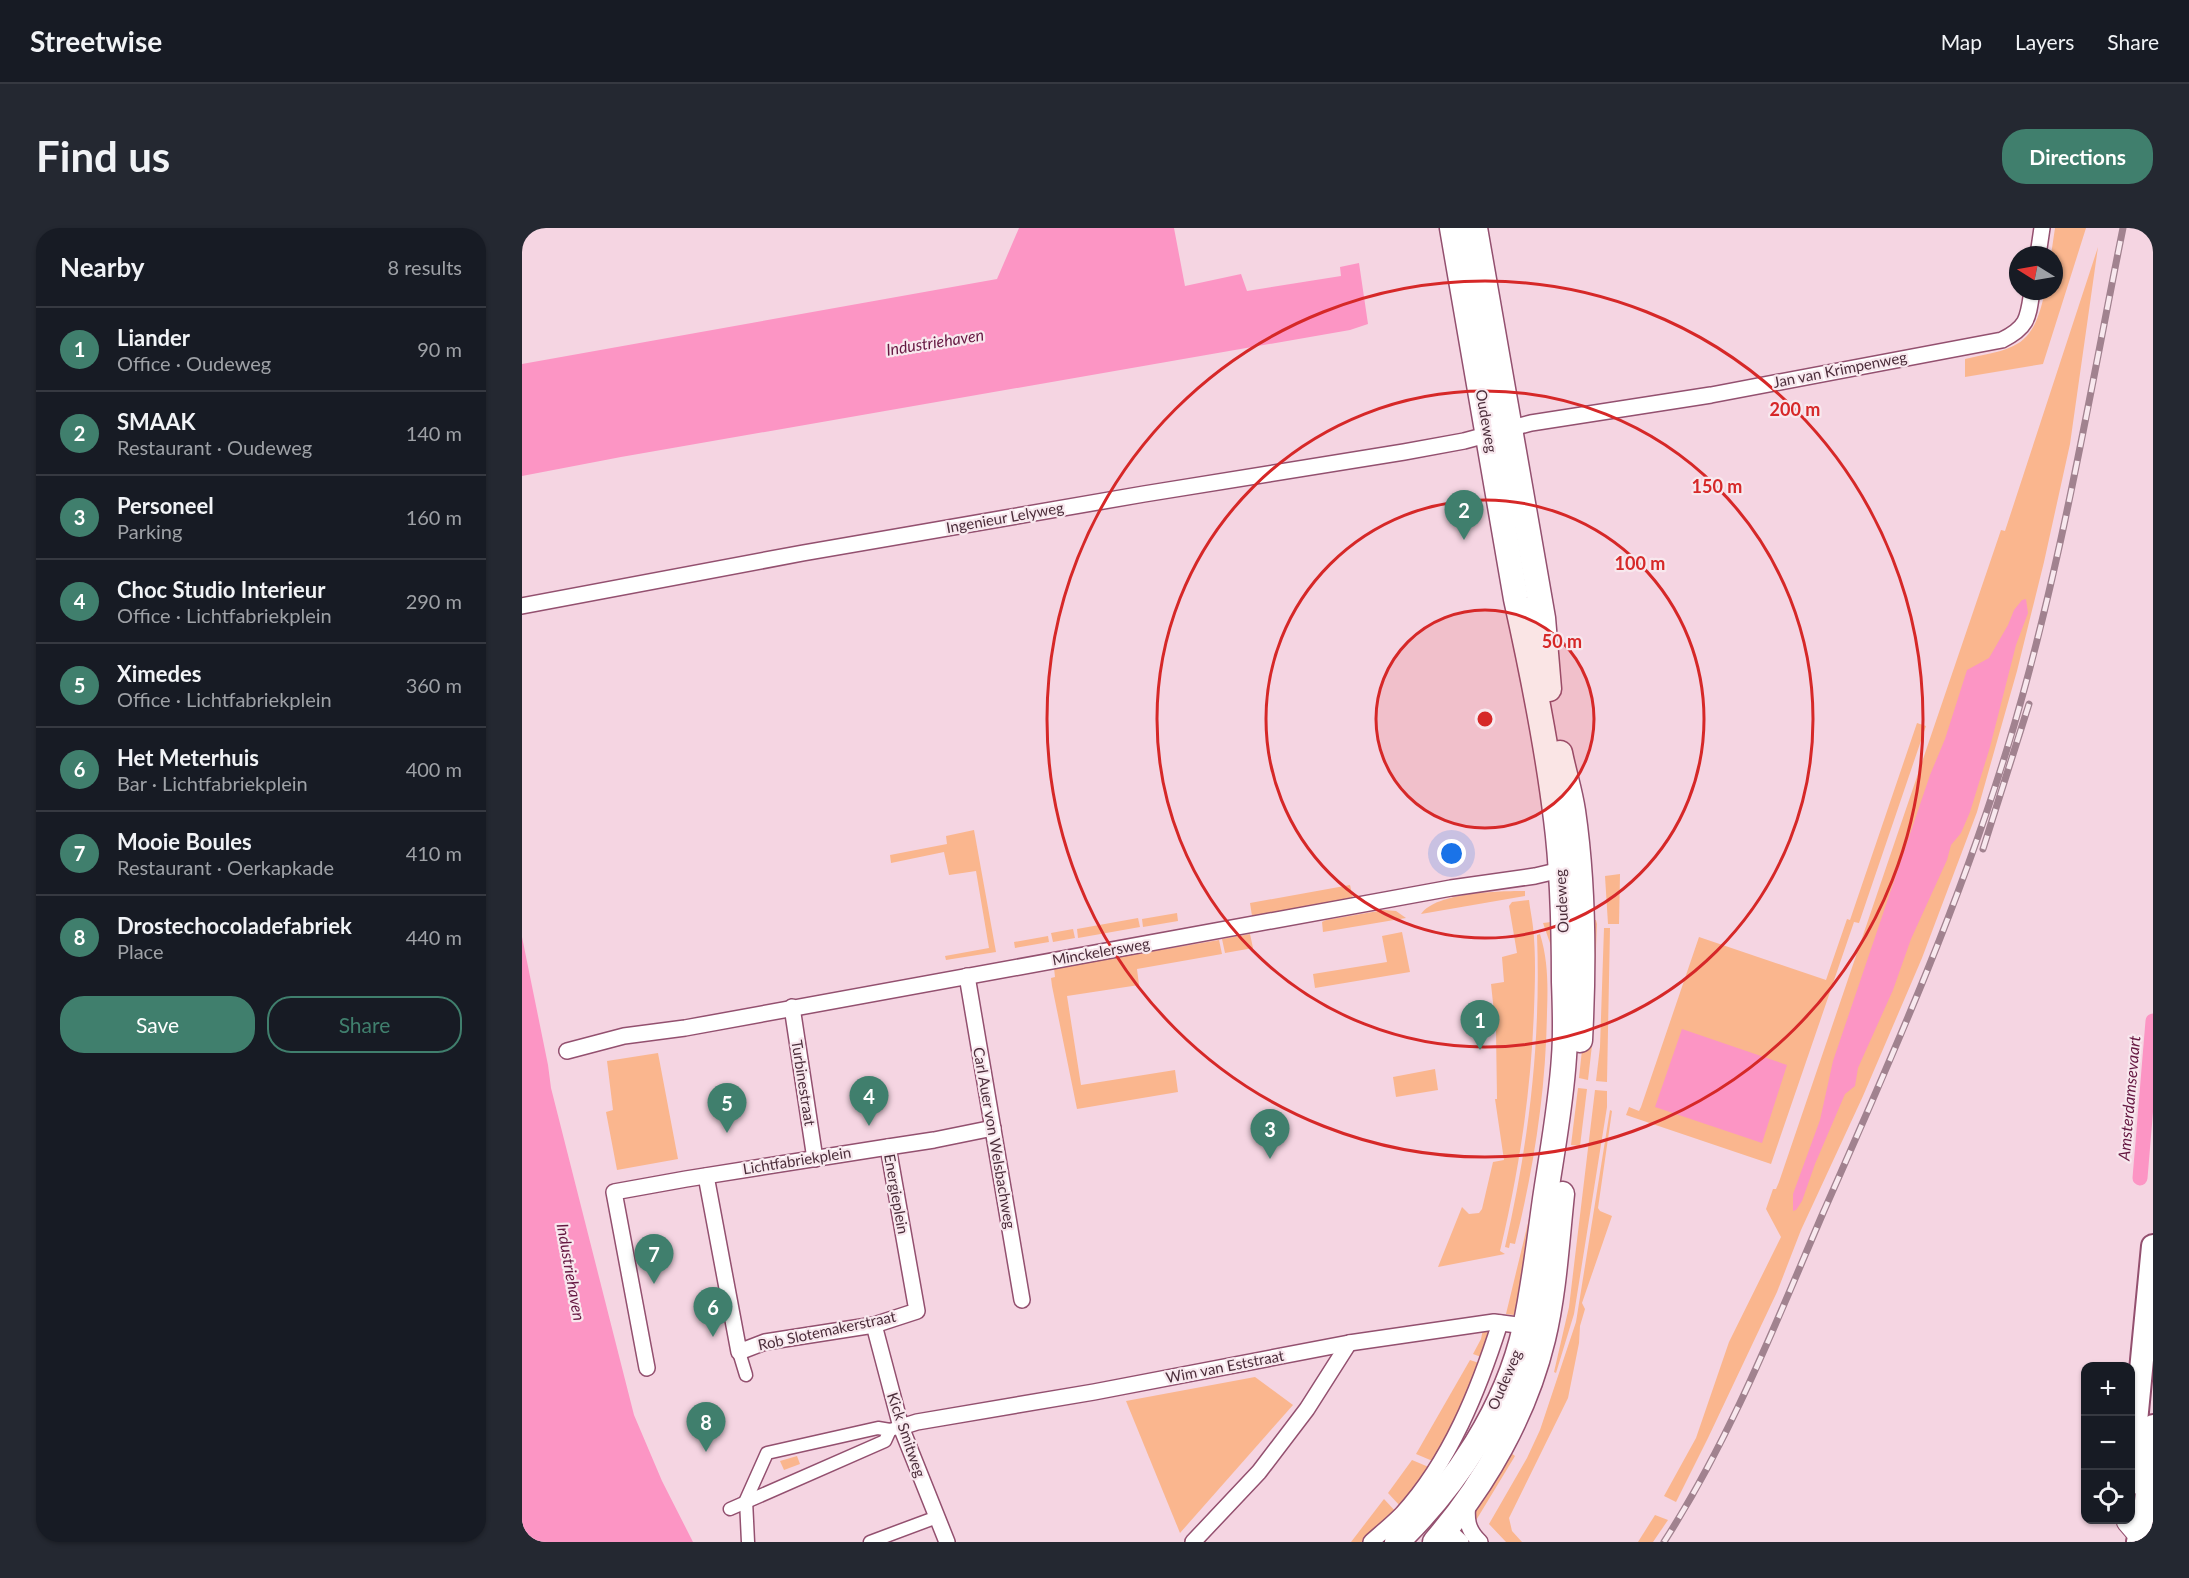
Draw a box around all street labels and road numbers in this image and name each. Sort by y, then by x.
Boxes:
street label: Jan van Krimpenweg [1771,347,1908,391]
street label: Oudeweg [1473,388,1501,454]
street label: Ingenieur Lelyweg [945,498,1065,536]
street label: Oudeweg [1550,868,1572,933]
street label: Minckelersweg [1051,934,1151,968]
street label: Turbinestraat [788,1039,820,1128]
street label: Carl Auer von Welsbachweg [970,1046,1020,1230]
street label: Lichtfabriekplein [741,1143,852,1177]
street label: Energieplein [881,1152,913,1235]
street label: Rob Slotemakerstraat [756,1306,898,1353]
street label: Wim van Eststraat [1164,1346,1286,1386]
street label: Oudeweg [1483,1347,1525,1413]
street label: Kick Smitweg [884,1390,930,1480]

